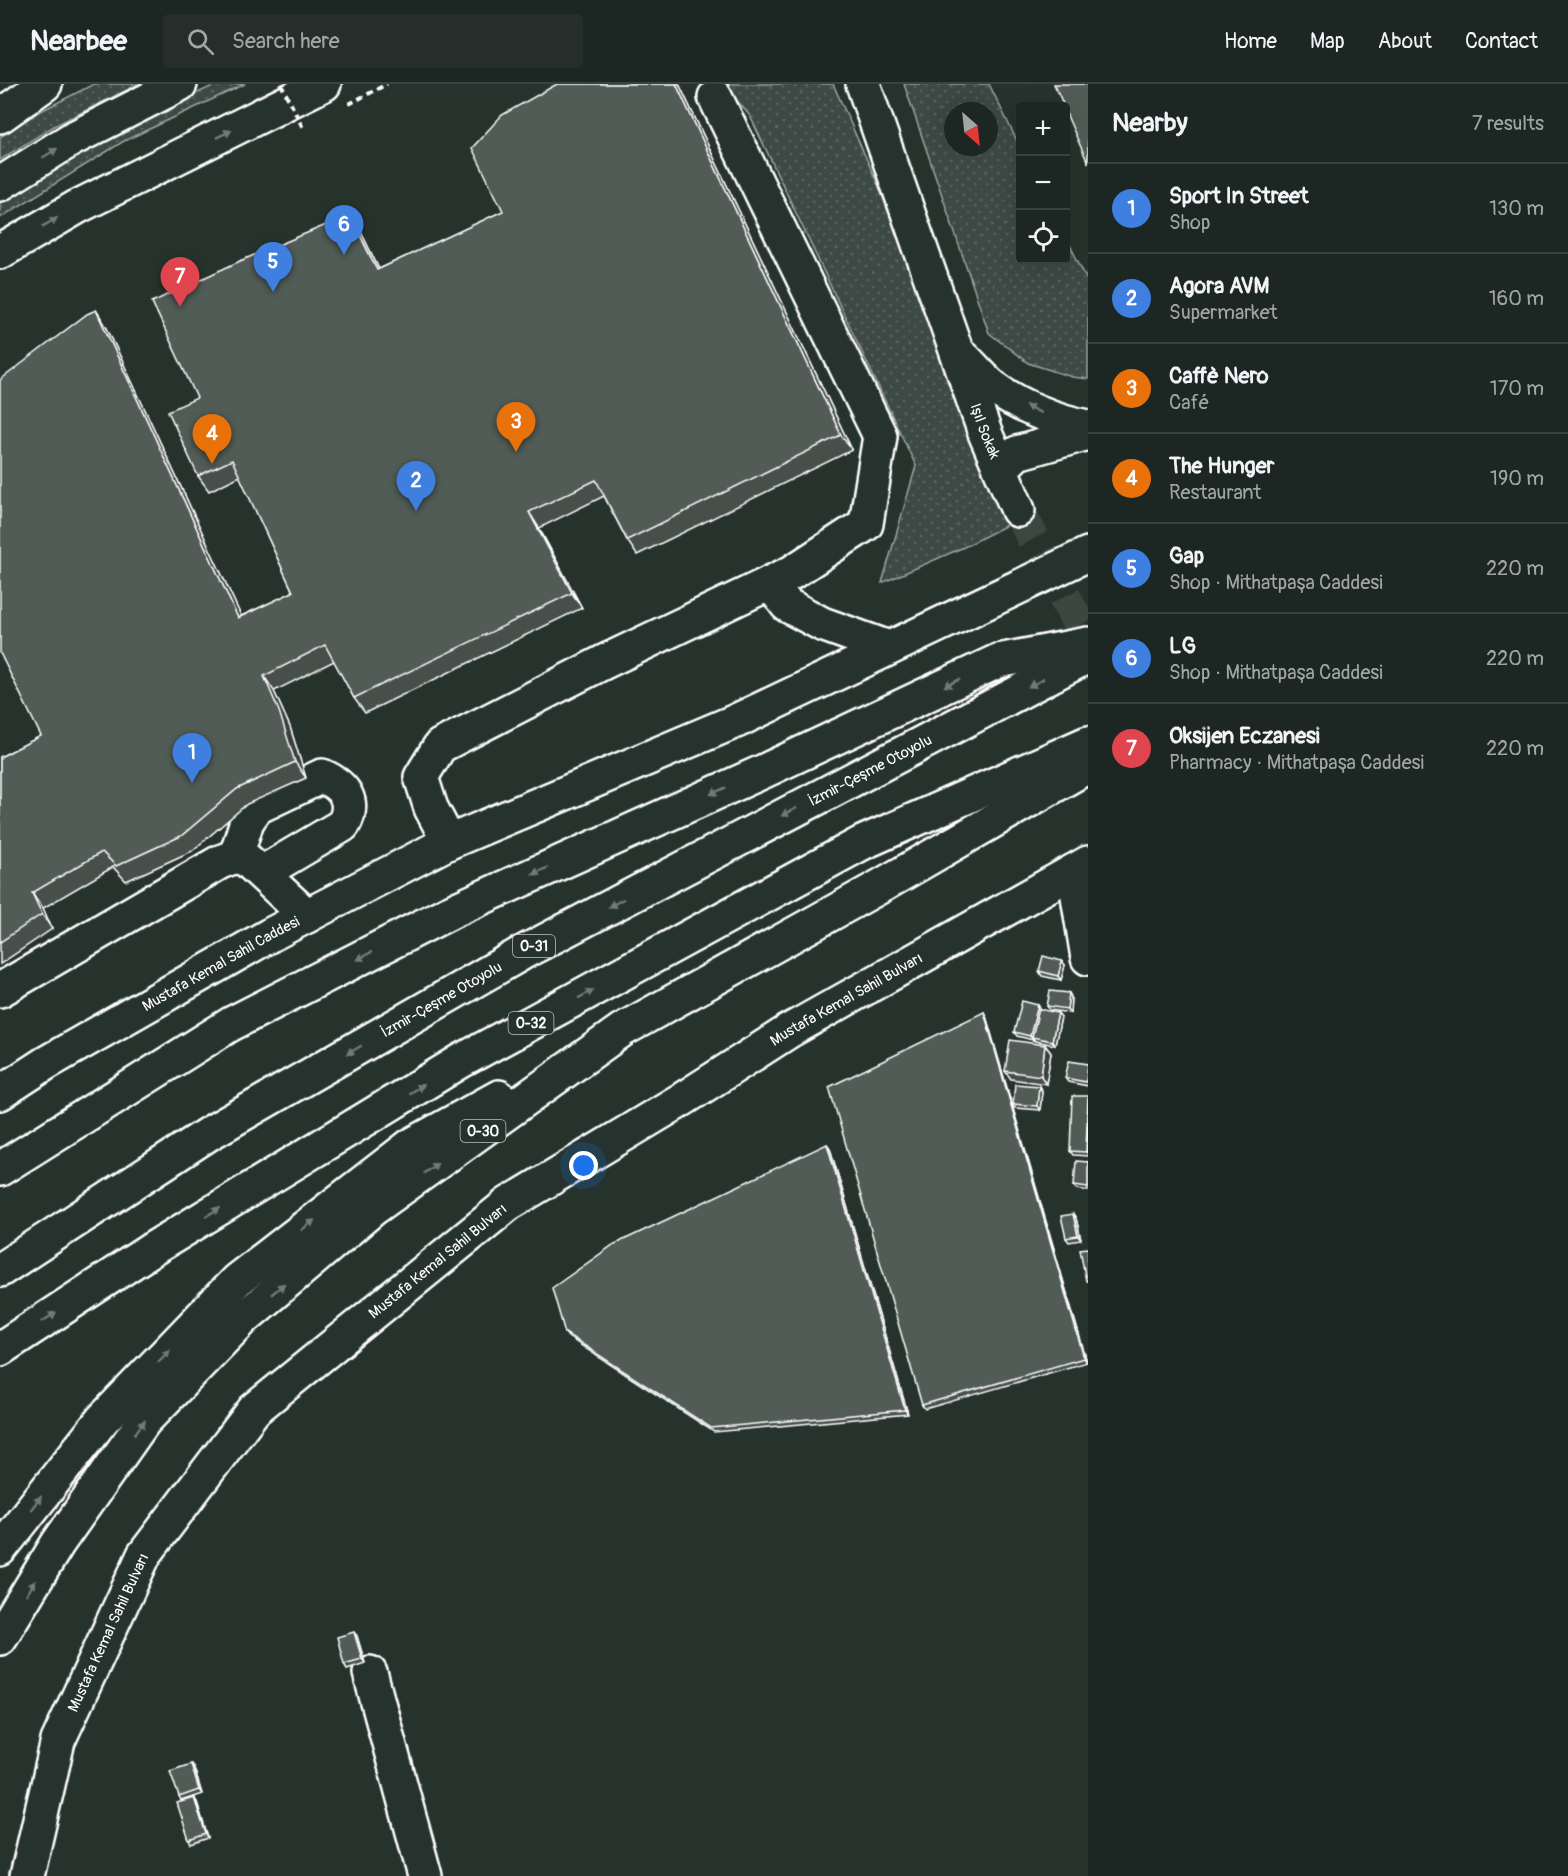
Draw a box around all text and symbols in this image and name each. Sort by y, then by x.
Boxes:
search box [163,14,583,68]
text: Nearbee [30,24,127,59]
icon: search [184,25,217,58]
text: Search here [232,27,340,55]
text: Home [1224,28,1277,55]
text: Map [1310,28,1345,55]
text: About [1378,28,1432,55]
text: Contact [1465,28,1538,55]
north arrow [944,102,998,156]
map controls [1016,102,1070,264]
button: + [1016,102,1070,156]
text: Nearby [1112,107,1188,139]
text: 7 results [1472,111,1544,136]
one-way arrow [215,129,233,139]
one-way arrow [41,147,58,158]
button: − [1016,156,1070,210]
text: Sport In Street [1169,182,1309,210]
text: 1 [1128,196,1135,221]
text: 130 m [1489,196,1544,221]
pin: 6 [324,206,364,255]
button: locate [1016,210,1070,264]
text: Shop [1169,210,1210,235]
one-way arrow [42,217,58,228]
pin: 5 [254,242,292,292]
pin: 7 [160,258,200,307]
text: Agora AVM [1169,272,1269,300]
text: 2 [1126,286,1137,311]
text: 160 m [1489,286,1544,311]
text: Supermarket [1169,300,1278,325]
text: Caffè Nero [1169,362,1269,390]
text: 3 [1126,376,1137,401]
text: 170 m [1490,376,1544,401]
text: Café [1169,390,1209,415]
street label: Işıl Sokak [966,401,1005,463]
pin: 3 [496,402,536,452]
one-way arrow [1024,404,1041,414]
pin: 4 [192,414,232,464]
text: The Hunger [1169,452,1274,480]
pin: 2 [396,462,436,511]
text: 4 [1126,466,1137,491]
text: 190 m [1490,466,1544,491]
text: Restaurant [1169,480,1261,505]
text: Gap [1169,542,1204,570]
text: 5 [1126,556,1137,581]
text: 220 m [1486,556,1544,581]
text: Shop · Mithatpaşa Caddesi [1169,570,1383,595]
text: LG [1169,632,1196,660]
text: 6 [1126,646,1137,671]
text: 220 m [1486,646,1544,671]
text: Shop · Mithatpaşa Caddesi [1169,660,1383,685]
one-way arrow [943,678,960,687]
one-way arrow [1027,678,1044,688]
text: Oksijen Eczanesi [1169,722,1320,750]
street label: İzmir-Çeşme Otoyolu [805,730,935,811]
pin: 1 [172,734,212,783]
text: 7 [1126,736,1137,761]
text: 220 m [1486,736,1544,761]
text: Pharmacy · Mithatpaşa Caddesi [1169,750,1424,775]
one-way arrow [709,787,727,797]
one-way arrow [780,807,797,817]
one-way arrow [532,867,549,876]
one-way arrow [607,898,624,908]
street label: Mustafa Kemal Sahil Caddesi [139,912,303,1016]
road number: O-31 [513,935,555,957]
street label: Mustafa Kemal Sahil Bulvarı [766,948,926,1050]
one-way arrow [356,951,373,960]
street label: İzmir-Çeşme Otoyolu [378,957,505,1042]
one-way arrow [578,989,595,999]
road number: O-32 [508,1012,554,1034]
one-way arrow [346,1044,363,1054]
one-way arrow [408,1084,425,1094]
road number: O-30 [460,1120,506,1142]
your location [569,1151,598,1180]
one-way arrow [422,1162,438,1174]
street label: Mustafa Kemal Sahil Bulvarı [365,1199,511,1323]
one-way arrow [205,1207,221,1218]
one-way arrow [300,1219,315,1231]
one-way arrow [270,1283,286,1296]
one-way arrow [41,1312,57,1323]
one-way arrow [156,1349,170,1363]
one-way arrow [134,1420,146,1435]
one-way arrow [30,1495,43,1511]
street label: Mustafa Kemal Sahil Bulvarı [63,1550,153,1715]
one-way arrow [25,1580,36,1596]

